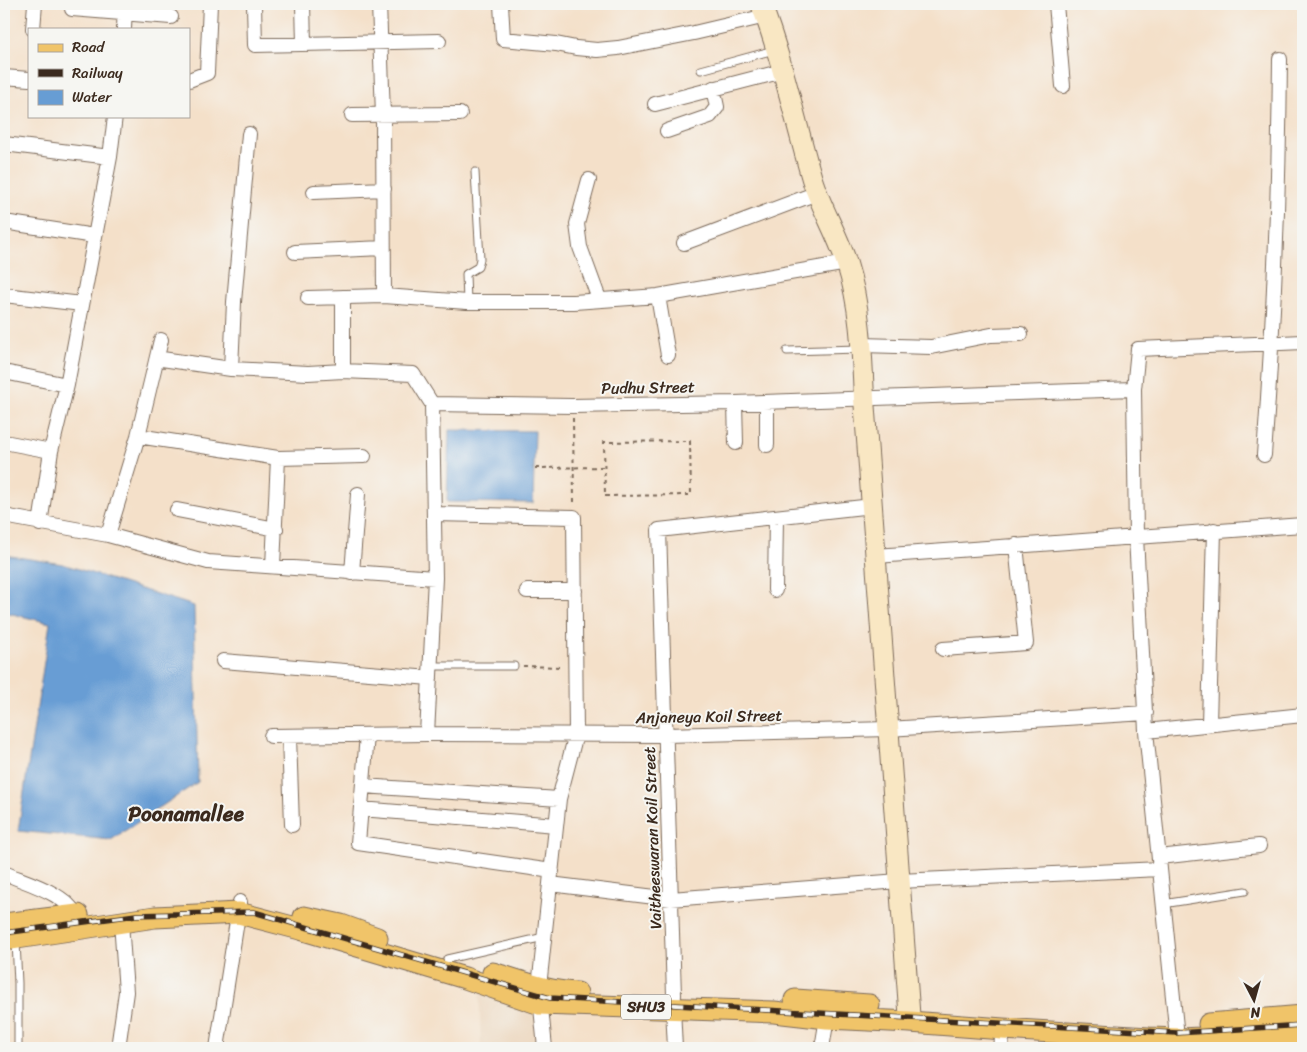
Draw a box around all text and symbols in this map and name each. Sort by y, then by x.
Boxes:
legend [28,28,190,118]
text: Road [72,34,105,60]
text: Railway [72,60,123,86]
text: Water [72,84,112,110]
street label: Pudhu Street [601,372,695,403]
street label: Anjaneya Koil Street [634,701,783,732]
street label: Vaitheeswaran Koil Street [635,746,670,930]
district label: Poonamallee [128,795,245,833]
north arrow [1230,974,1280,1024]
road number: SHU3 [621,994,671,1020]
text: N [1249,999,1262,1025]

